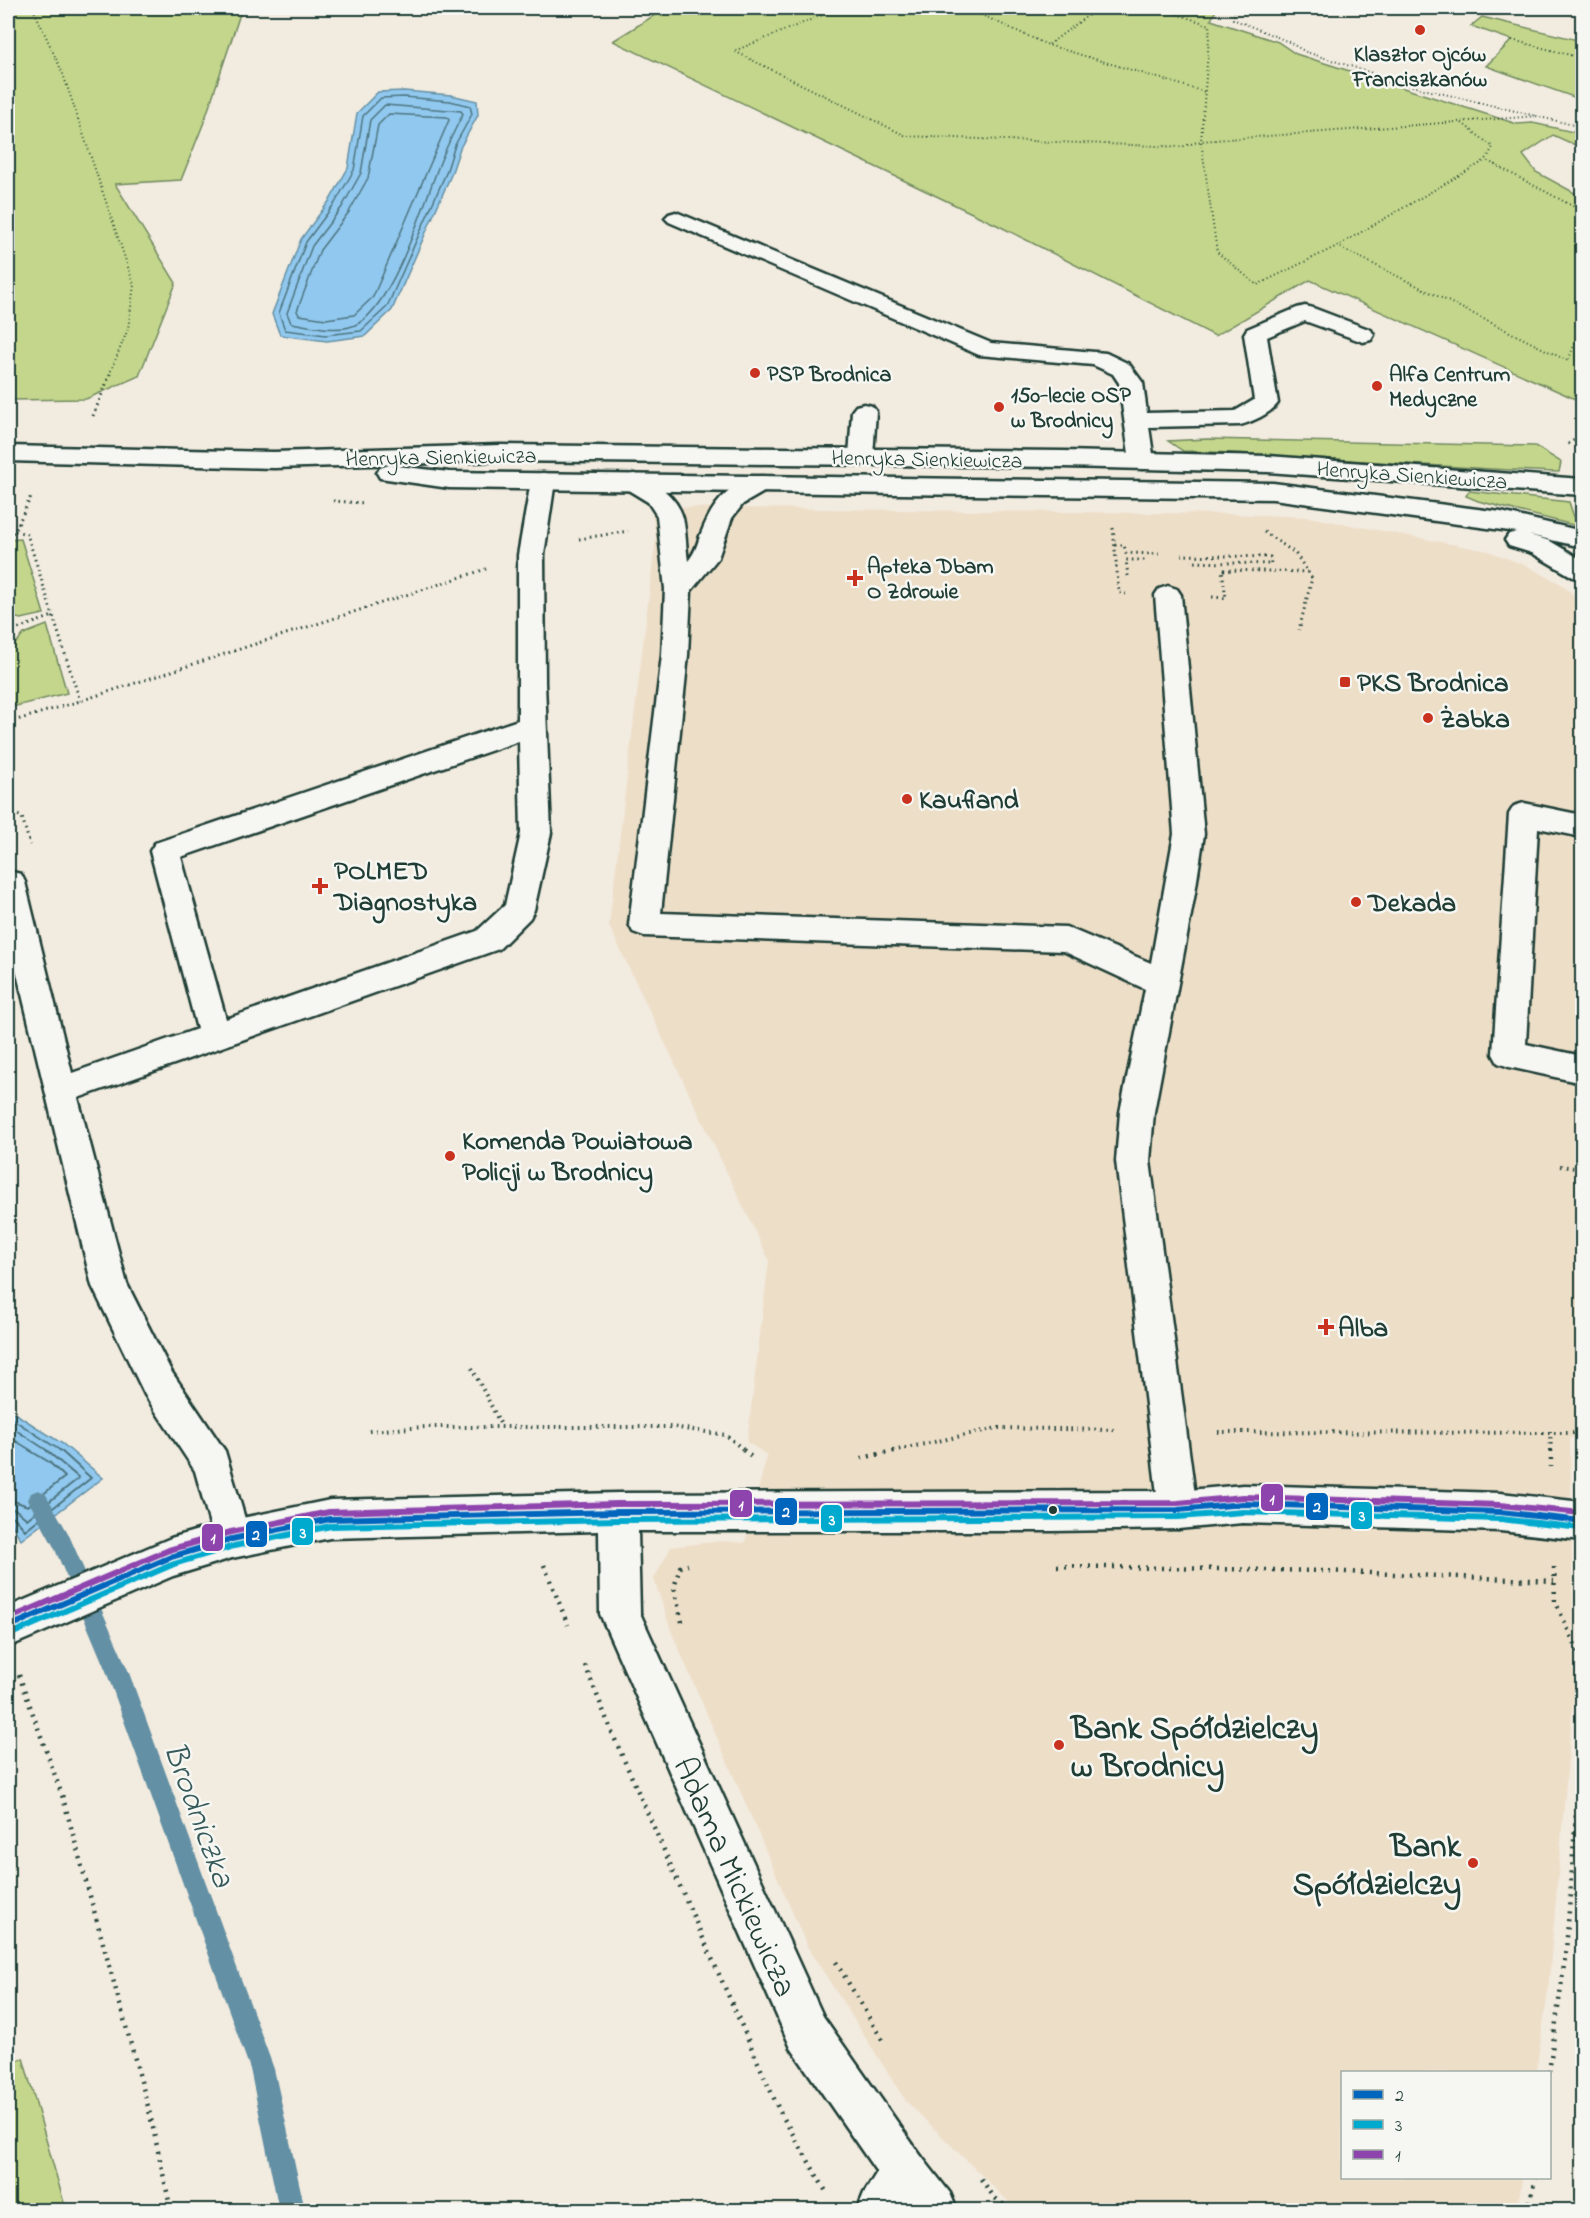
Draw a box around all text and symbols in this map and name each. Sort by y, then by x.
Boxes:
marker: Klasztor Ojców Franciszkanów [1413,23,1427,37]
place label: Klasztor Ojców Franciszkanów [1352,40,1487,97]
place label: PSP Brodnica [767,360,891,392]
place label: Alfa Centrum Medyczne [1389,360,1510,418]
marker: PSP Brodnica [748,366,762,380]
marker: Alfa Centrum Medyczne [1370,379,1384,393]
place label: 150-lecie OSP w Brodnicy [1011,381,1132,439]
marker: 150-lecie OSP w Brodnicy [992,400,1006,414]
street label: Henryka Sienkiewicza [345,441,537,478]
street label: Henryka Sienkiewicza [831,443,1023,480]
street label: Henryka Sienkiewicza [1315,454,1508,501]
place label: Apteka Dbam O Zdrowie [867,552,994,609]
marker: Apteka Dbam O Zdrowie [848,571,862,585]
place label: PKS Brodnica [1357,665,1509,704]
marker: PKS Brodnica [1338,675,1352,689]
place label: Żabka [1440,701,1510,740]
marker: Żabka [1421,711,1435,725]
place label: Kaufland [919,782,1020,821]
marker: Kaufland [900,792,914,806]
place label: POLMED Diagnostyka [332,853,477,924]
marker: POLMED Diagnostyka [311,877,329,895]
place label: Dekada [1366,885,1456,924]
marker: Dekada [1349,895,1363,909]
place label: Komenda Powiatowa Policji w Brodnicy [462,1123,693,1193]
marker: Komenda Powiatowa Policji w Brodnicy [443,1149,457,1163]
place label: Alba [1338,1310,1388,1349]
marker: Alba [1319,1320,1333,1334]
line badge: 1 [1260,1483,1284,1512]
text: 1 [1269,1488,1275,1512]
line badge: 1 [729,1489,753,1518]
line badge: 2 [1305,1492,1329,1521]
text: 1 [738,1494,744,1518]
text: 2 [1312,1496,1321,1520]
line badge: 2 [774,1497,798,1526]
text: 2 [781,1501,790,1525]
line badge: 3 [1350,1501,1373,1530]
line badge: 3 [820,1504,843,1533]
unlabelled marker [1047,1504,1059,1516]
text: 3 [1358,1505,1366,1529]
text: 3 [828,1509,836,1533]
line badge: 3 [291,1517,314,1546]
line badge: 2 [245,1520,268,1548]
text: 3 [299,1522,307,1546]
line badge: 1 [201,1523,224,1552]
text: 2 [251,1524,260,1548]
text: 1 [210,1527,216,1551]
place label: Bank Spółdzielczy w Brodnicy [1069,1706,1318,1793]
water label: Brodniczka [149,1736,246,1896]
marker: Bank Spółdzielczy w Brodnicy [1052,1738,1066,1752]
street label: Adama Mickiewicza [659,1750,808,2005]
place label: Bank Spółdzielczy [1293,1824,1462,1911]
marker: Bank Spółdzielczy [1466,1856,1480,1870]
legend [1341,2071,1551,2179]
text: 2 [1395,2084,1404,2110]
text: 3 [1395,2114,1402,2140]
text: 1 [1395,2144,1401,2170]

